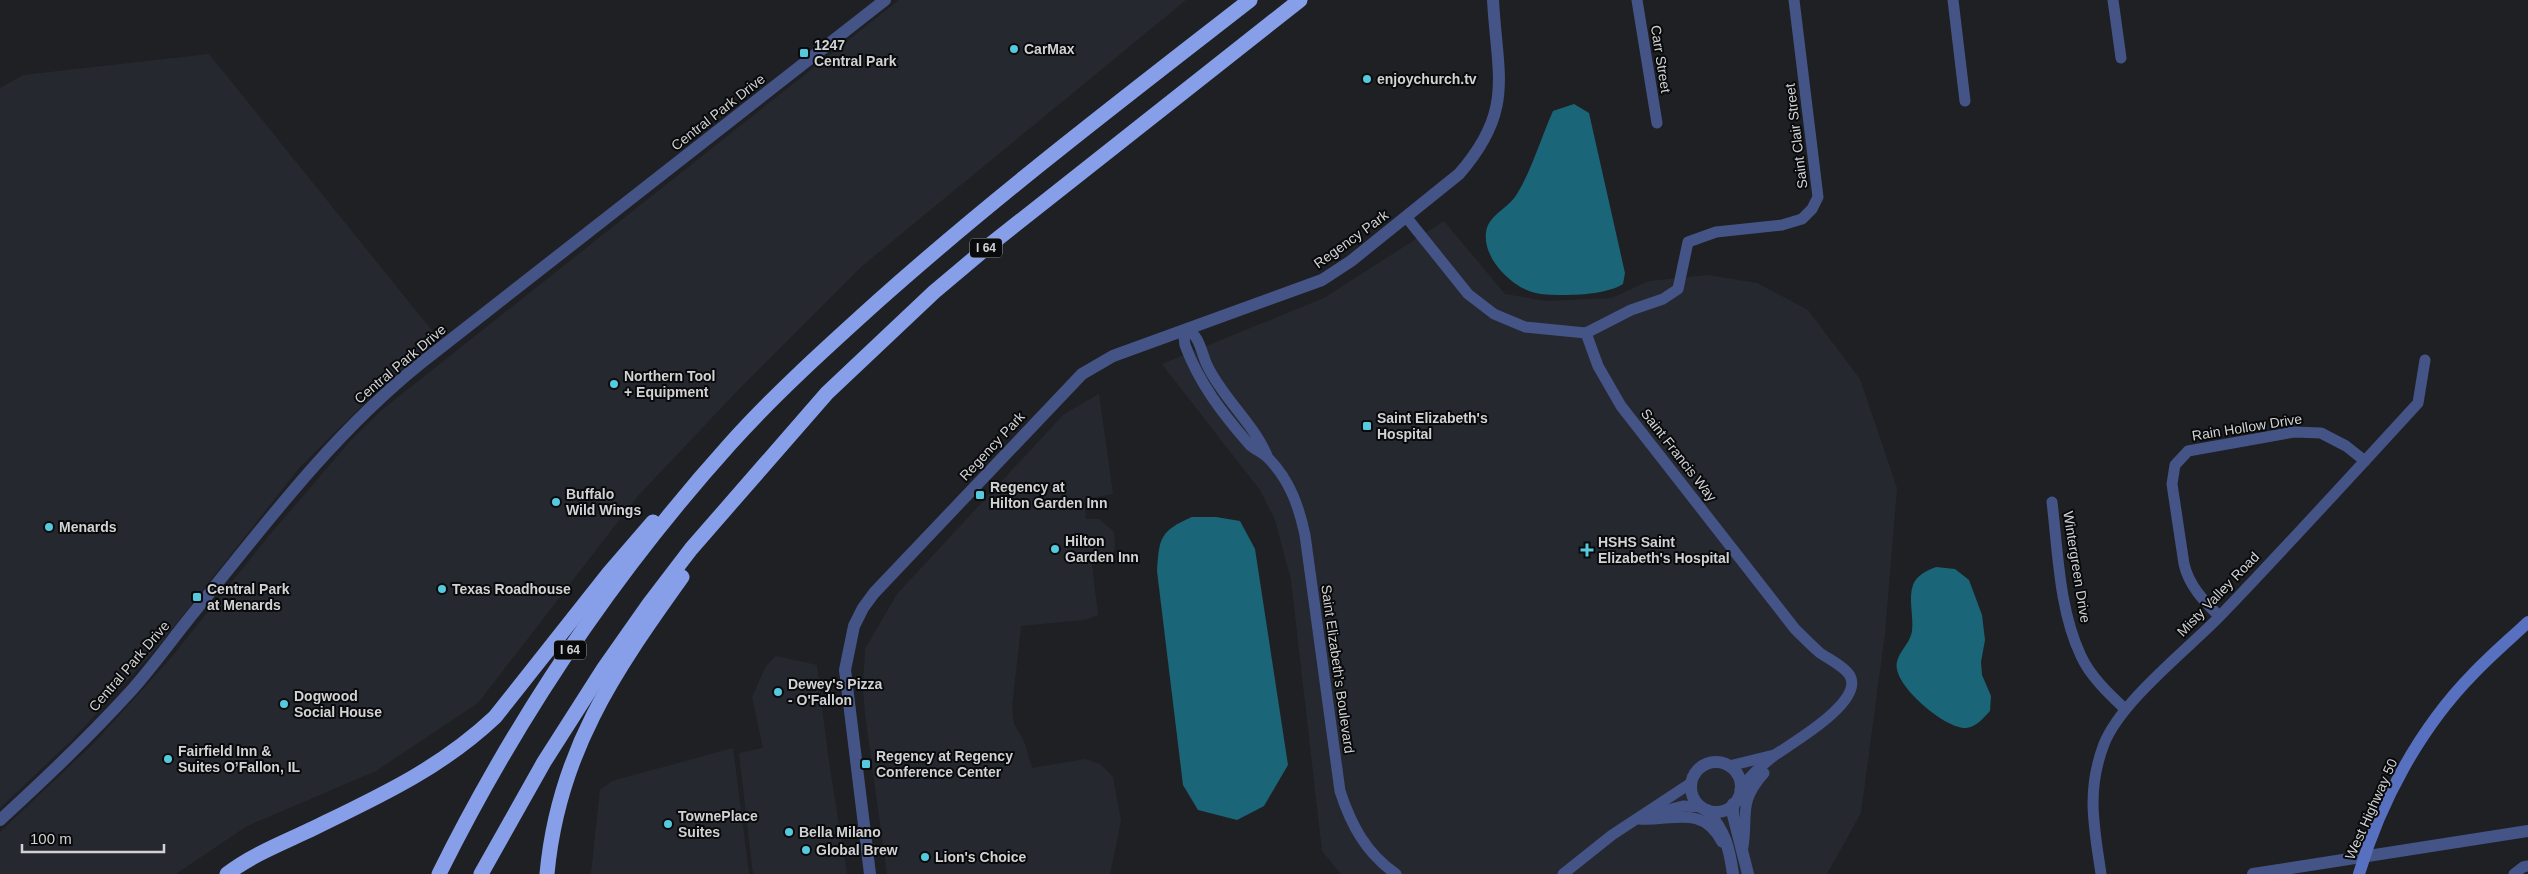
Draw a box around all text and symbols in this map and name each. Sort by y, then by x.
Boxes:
street label: Carr Street [1648,24,1674,94]
place label: 1247 Central Park [814,37,897,69]
place label: CarMax [1024,41,1075,57]
marker: CarMax [1008,43,1020,55]
marker: 1247 Central Park [798,47,810,59]
street label: Central Park Drive [668,70,768,154]
place label: enjoychurch.tv [1377,71,1477,87]
marker: enjoychurch.tv [1361,73,1373,85]
street label: Saint Clair Street [1782,82,1810,189]
street label: Regency Park [1311,206,1392,271]
road number: I 64 [970,238,1002,258]
street label: Central Park Drive [351,321,449,407]
place label: Northern Tool + Equipment [624,368,716,400]
marker: Northern Tool + Equipment [608,378,620,390]
street label: Saint Francis Way [1638,406,1720,504]
street label: Regency Park [956,408,1029,484]
place label: Saint Elizabeth's Hospital [1377,410,1488,442]
street label: Rain Hollow Drive [2191,410,2303,444]
marker: Saint Elizabeth's Hospital [1361,420,1373,432]
place label: Regency at Hilton Garden Inn [990,479,1107,511]
place label: Buffalo Wild Wings [566,486,641,518]
marker: Regency at Hilton Garden Inn [974,489,986,501]
marker: Buffalo Wild Wings [550,496,562,508]
street label: Wintergreen Drive [2060,510,2094,624]
place label: Menards [59,519,117,535]
marker: Menards [43,521,55,533]
place label: Hilton Garden Inn [1065,533,1139,565]
place label: HSHS Saint Elizabeth's Hospital [1598,534,1730,566]
marker: Hilton Garden Inn [1049,543,1061,555]
marker: HSHS Saint Elizabeth's Hospital [1580,543,1594,557]
street label: Misty Valley Road [2174,549,2262,639]
place label: Central Park at Menards [207,581,290,613]
place label: Texas Roadhouse [452,581,571,597]
marker: Texas Roadhouse [436,583,448,595]
street label: Saint Elizabeth's Boulevard [1318,584,1358,754]
marker: Central Park at Menards [191,591,203,603]
street label: Central Park Drive [85,617,173,714]
road number: I 64 [554,640,586,660]
place label: Dewey's Pizza - O'Fallon [788,676,883,708]
marker: Dewey's Pizza - O'Fallon [772,686,784,698]
place label: Dogwood Social House [294,688,382,720]
marker: Dogwood Social House [278,698,290,710]
place label: Fairfield Inn & Suites O’Fallon, IL [178,743,301,775]
place label: Regency at Regency Conference Center [876,748,1013,780]
marker: Fairfield Inn & Suites O’Fallon, IL [162,753,174,765]
street label: West Highway 50 [2342,756,2400,862]
marker: Regency at Regency Conference Center [860,758,872,770]
place label: TownePlace Suites [678,808,758,840]
marker: TownePlace Suites [662,818,674,830]
scale bar [22,822,165,854]
place label: Bella Milano [799,824,881,840]
marker: Bella Milano [783,826,795,838]
text: 100 m [30,830,72,847]
place label: Global Brew [816,842,898,858]
marker: Global Brew [800,844,812,856]
place label: Lion's Choice [935,849,1026,865]
marker: Lion's Choice [919,851,931,863]

